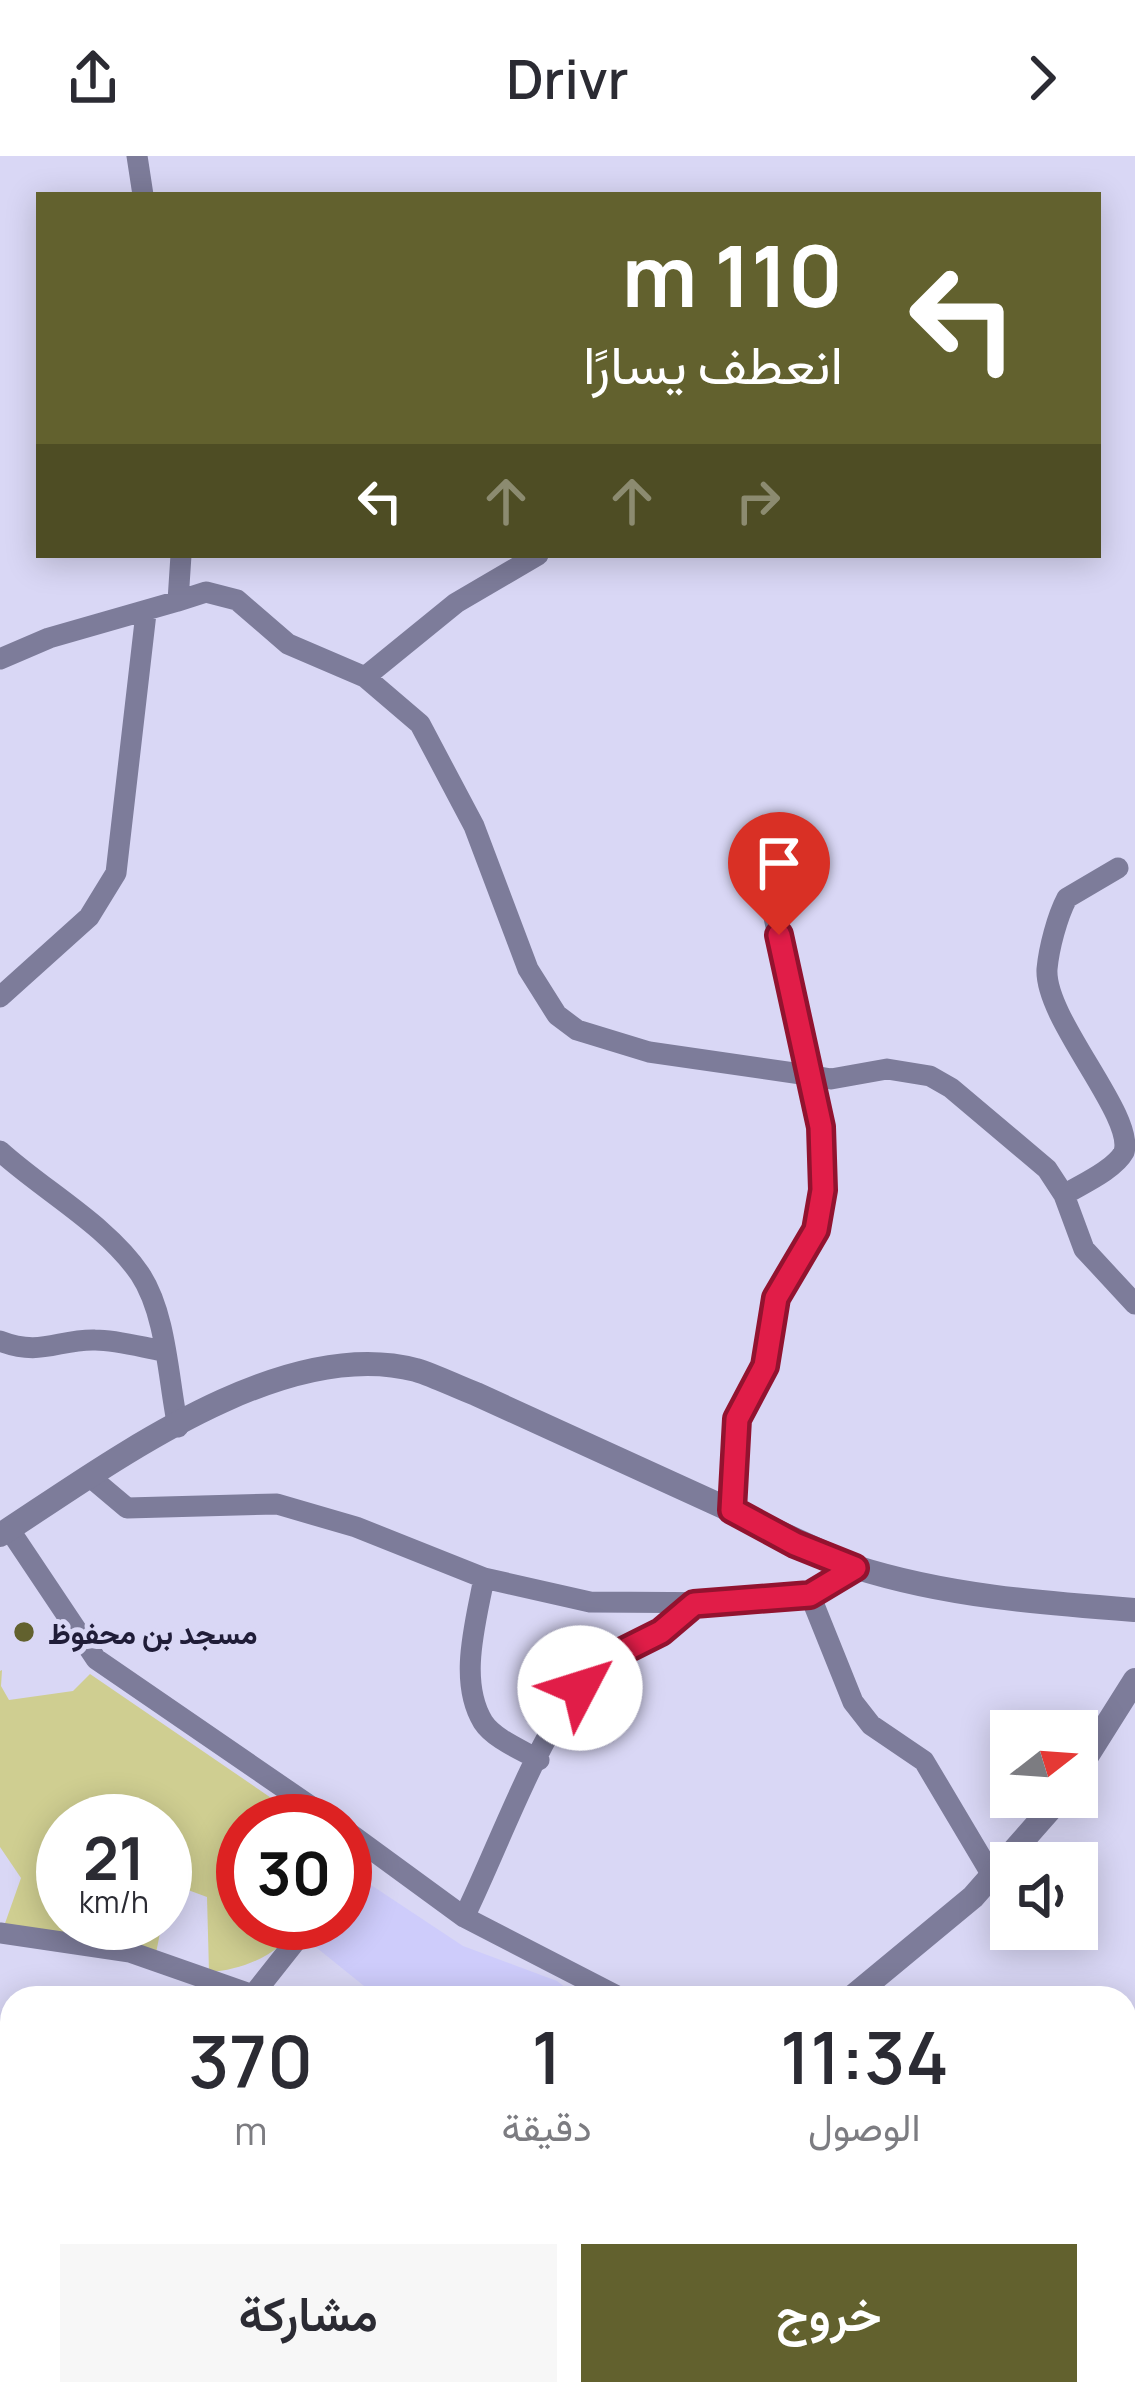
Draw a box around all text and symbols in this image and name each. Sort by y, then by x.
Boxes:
text: Drivr [506,41,629,115]
icon: share [60,45,126,111]
icon: forward [1009,45,1075,111]
text: 110 m [622,217,843,332]
icon: left [885,240,1041,396]
text: انعطف يسارًا [583,326,843,400]
icon: left [347,468,413,534]
icon: ahead [473,468,539,534]
icon: ahead [599,468,665,534]
icon: right [725,468,791,534]
pin [728,812,830,935]
icon: arrive [746,830,812,896]
place label: مسجد بن محفوظ [48,1612,257,1653]
marker: مسجد بن محفوظ [11,1619,37,1645]
position arrow [517,1625,643,1751]
north arrow [990,1710,1098,1818]
map controls [990,1710,1098,1950]
speed limit sign: 30 [216,1794,372,1950]
text: 21 [83,1816,145,1898]
button: sound [990,1842,1098,1950]
text: km/h [79,1881,149,1922]
text: 1 [531,2007,562,2106]
text: 11:34 [780,2007,949,2106]
text: 370 [188,2011,313,2110]
text: دقيقة [501,2099,592,2153]
text: الوصول [808,2099,921,2153]
text: m [234,2103,267,2157]
button: مشاركة [60,2244,557,2382]
button: خروج [581,2244,1077,2382]

